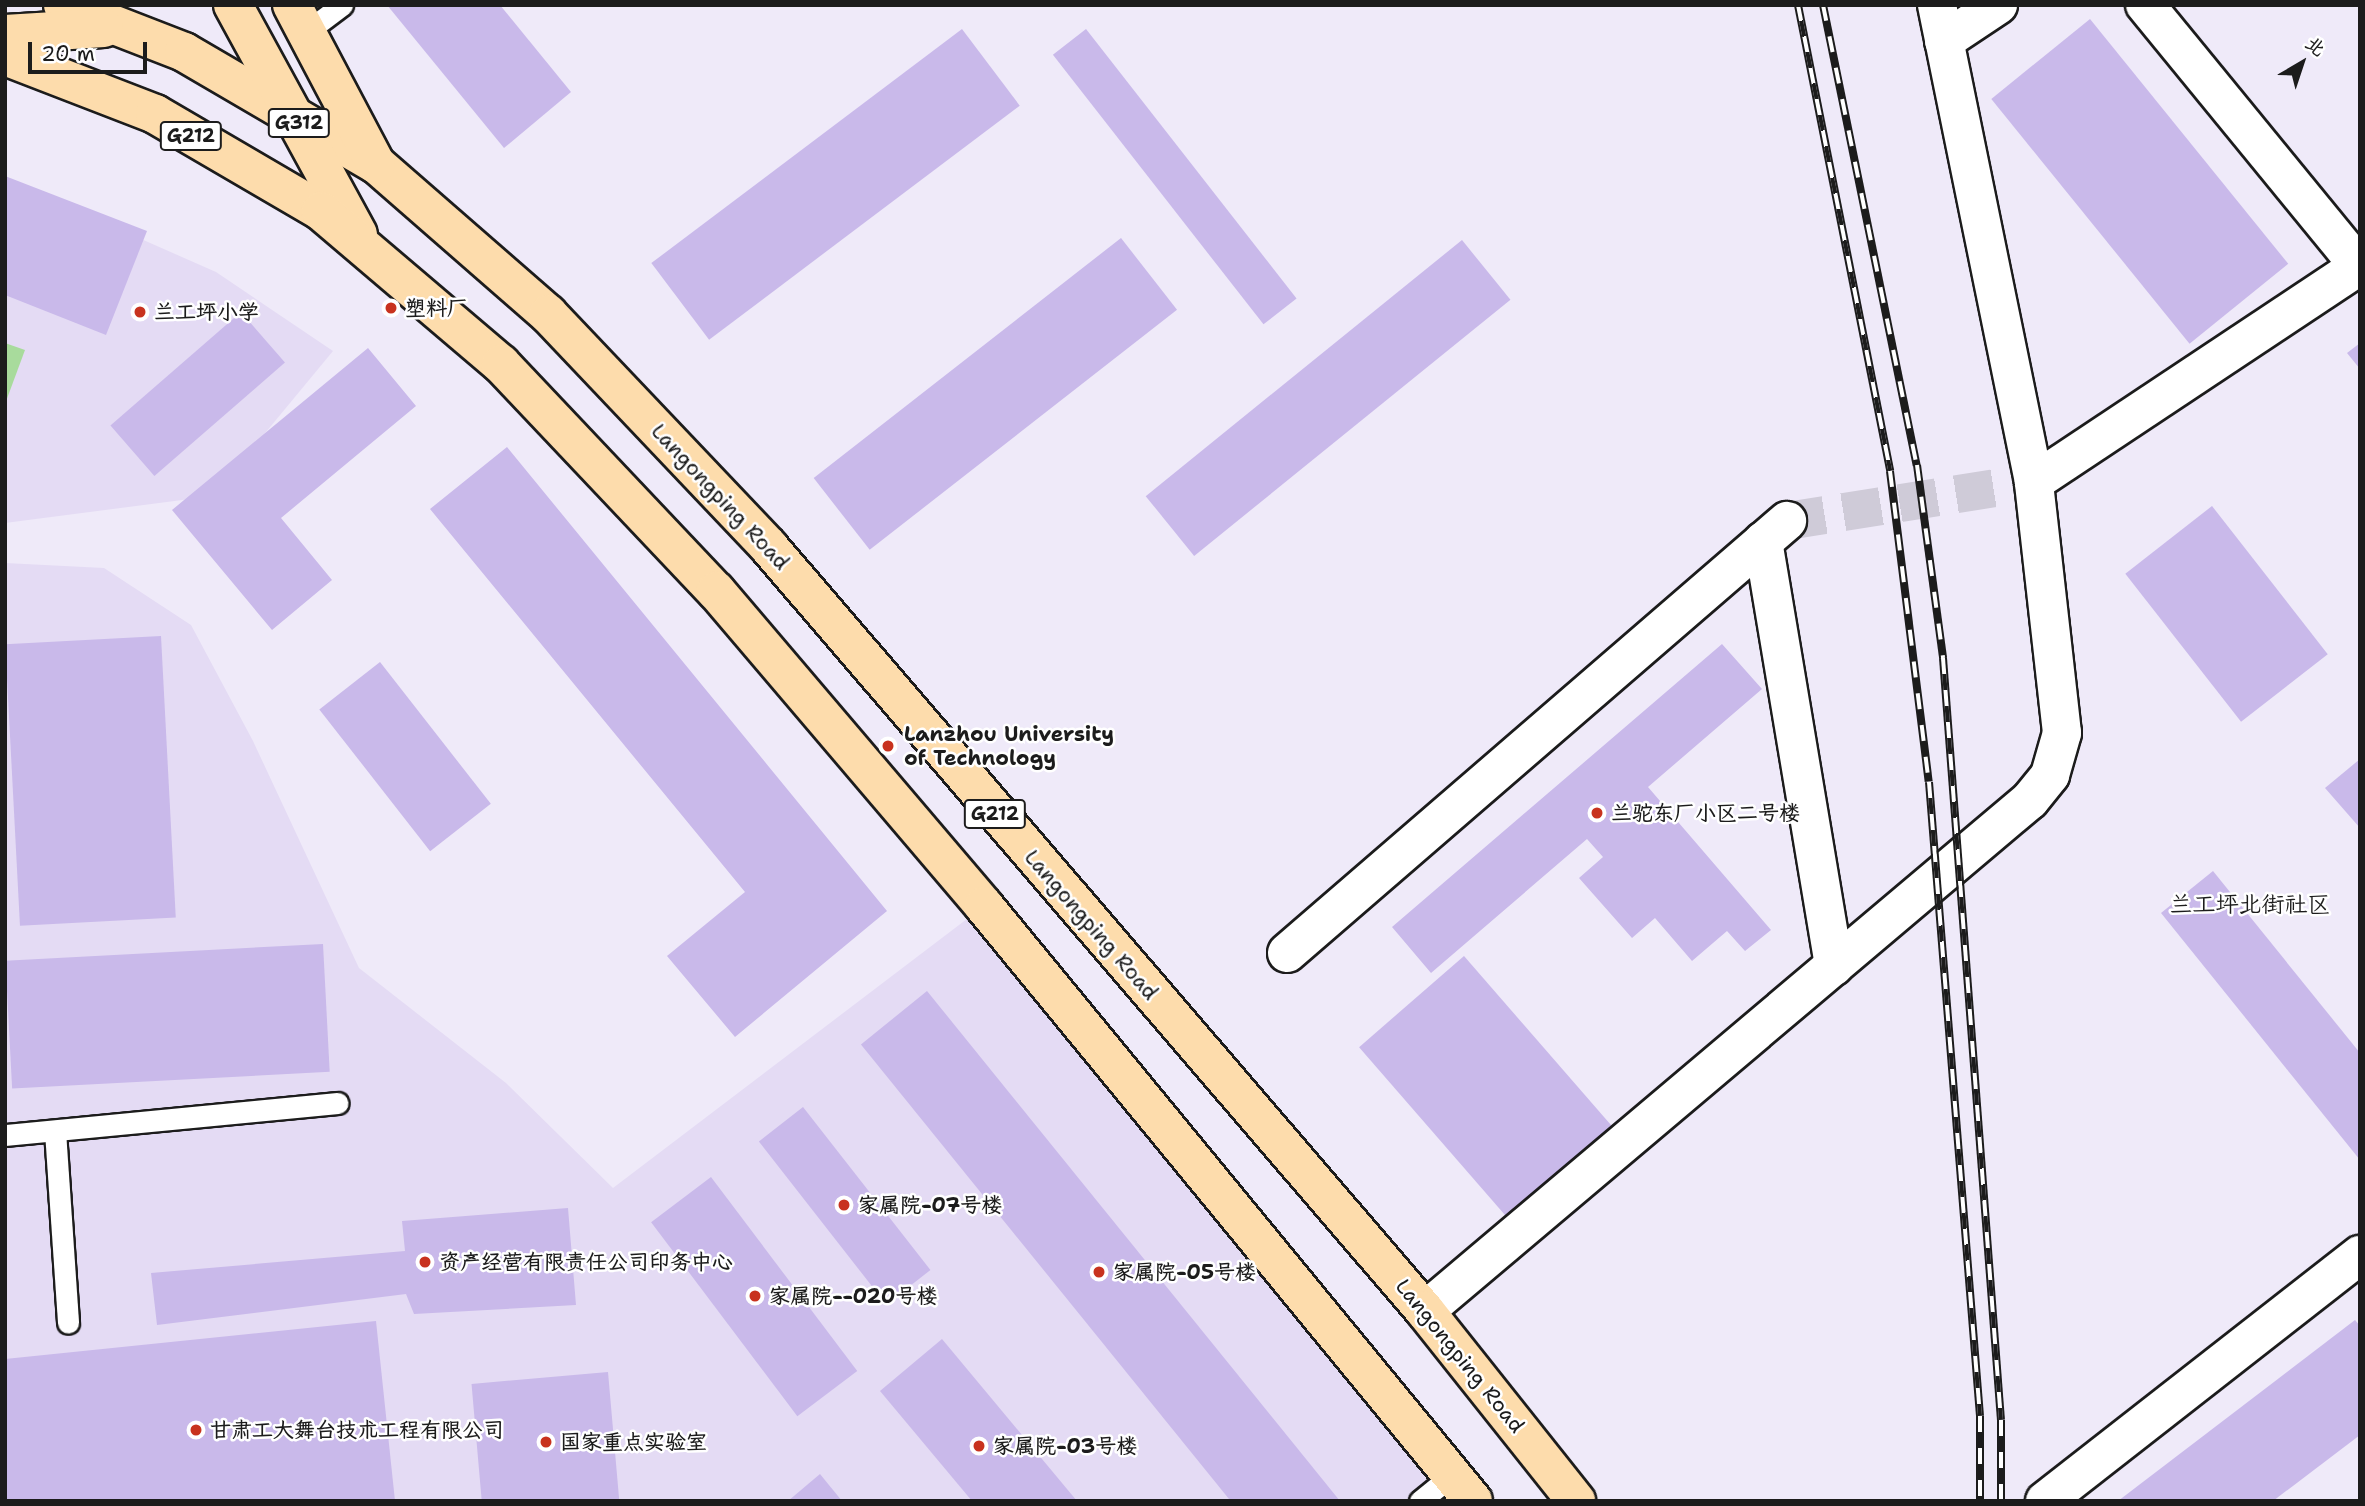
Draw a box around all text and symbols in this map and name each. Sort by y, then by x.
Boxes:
scale bar [32,28,150,72]
north arrow [2267,28,2337,98]
text: 北 [2300,31,2331,62]
text: 20 m [41,40,95,68]
road number: G312 [268,108,330,139]
road number: G212 [160,120,222,152]
place label: 塑料厂 [405,295,468,321]
place label: 兰工坪小学 [154,299,259,325]
marker: 塑料厂 [383,300,399,316]
marker: 兰工坪小学 [132,304,148,320]
street label: Langongping Road [646,419,794,575]
place label: Lanzhou University of Technology [904,721,1114,771]
marker: Lanzhou University of Technology [878,736,898,756]
road number: G212 [964,799,1026,830]
place label: 兰驼东厂小区二号楼 [1611,800,1800,826]
marker: 兰驼东厂小区二号楼 [1589,805,1605,821]
street label: Langongping Road [1019,845,1163,1005]
district label: 兰工坪北街社区 [2170,890,2330,918]
place label: 家属院-07号楼 [858,1192,1002,1218]
marker: 家属院-07号楼 [836,1197,852,1213]
place label: 资产经营有限责任公司印务中心 [439,1249,733,1275]
marker: 资产经营有限责任公司印务中心 [417,1254,433,1270]
place label: 家属院-05号楼 [1113,1259,1256,1285]
marker: 家属院-05号楼 [1091,1264,1107,1280]
street label: Langongping Road [1390,1274,1530,1438]
place label: 家属院--020号楼 [769,1283,937,1309]
marker: 家属院--020号楼 [747,1288,763,1304]
place label: 甘肃工大舞台技术工程有限公司 [210,1417,504,1443]
marker: 甘肃工大舞台技术工程有限公司 [188,1422,204,1438]
place label: 国家重点实验室 [560,1429,707,1455]
place label: 家属院-03号楼 [993,1433,1137,1459]
marker: 国家重点实验室 [538,1434,554,1450]
marker: 家属院-03号楼 [971,1438,987,1454]

